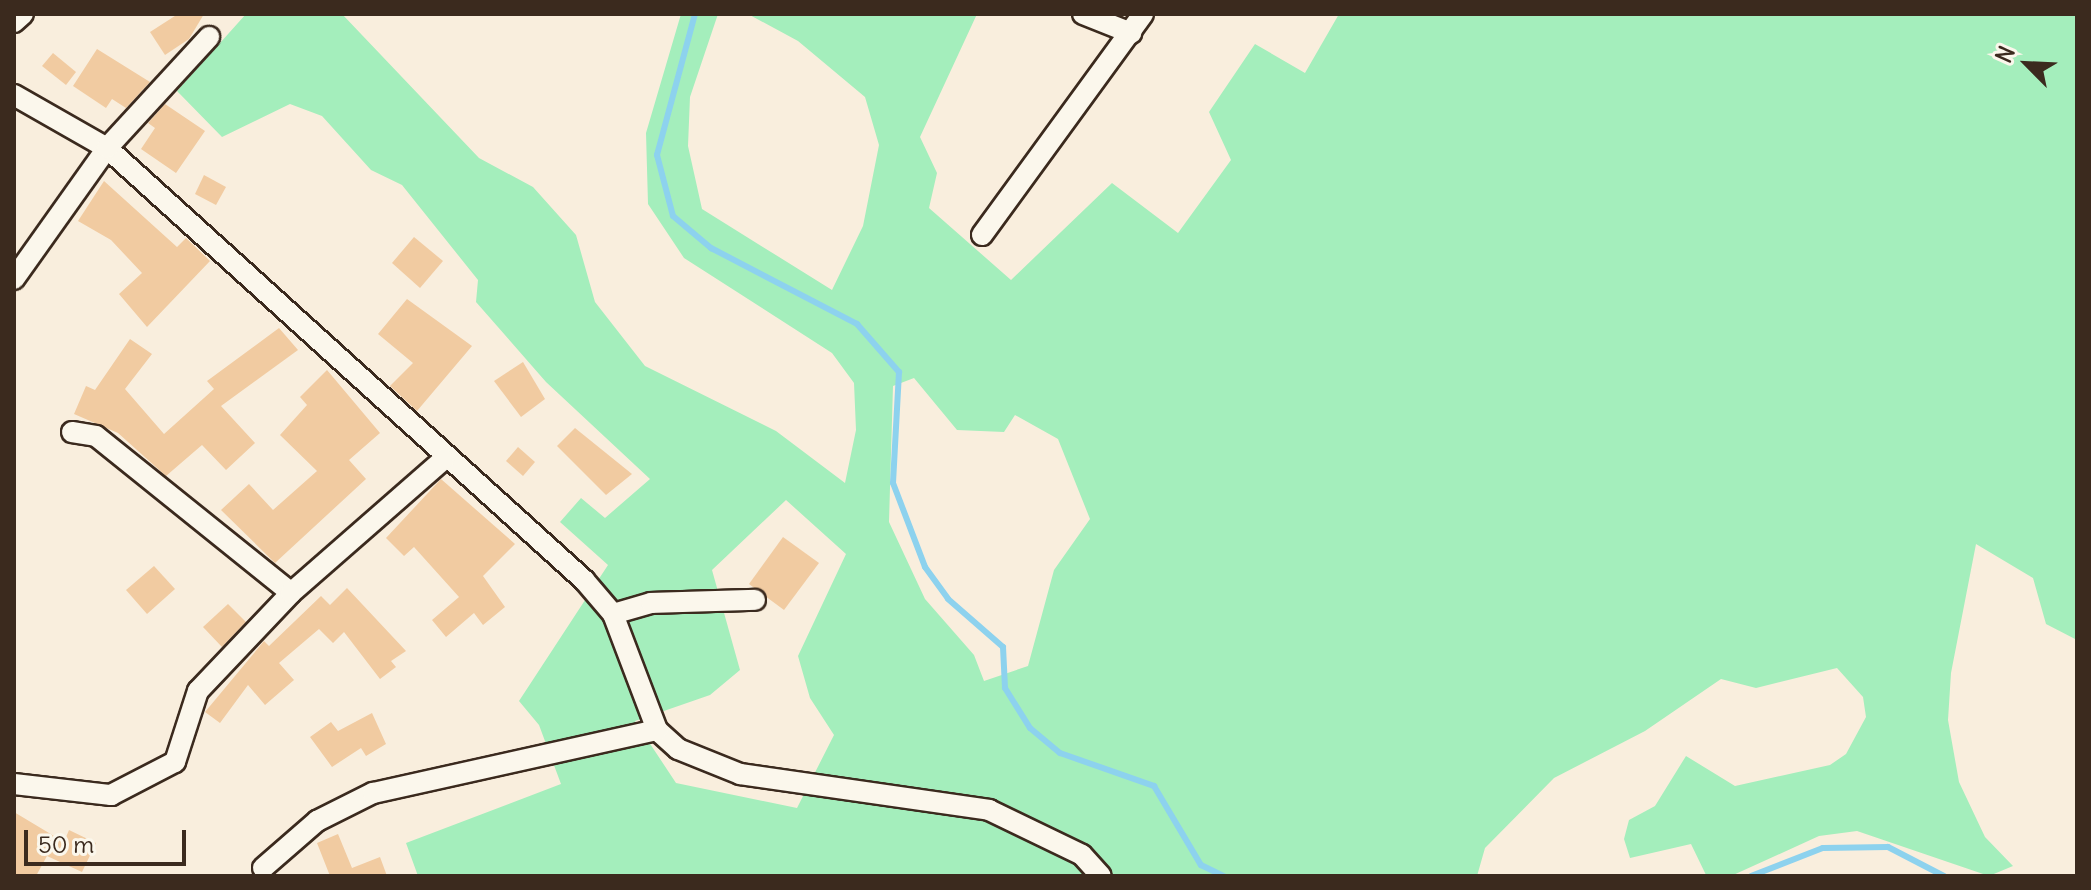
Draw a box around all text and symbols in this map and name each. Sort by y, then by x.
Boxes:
north arrow [1987,24,2067,104]
text: N [1989,42,2021,67]
scale bar [28,814,190,864]
text: 50 m [38,829,94,859]

